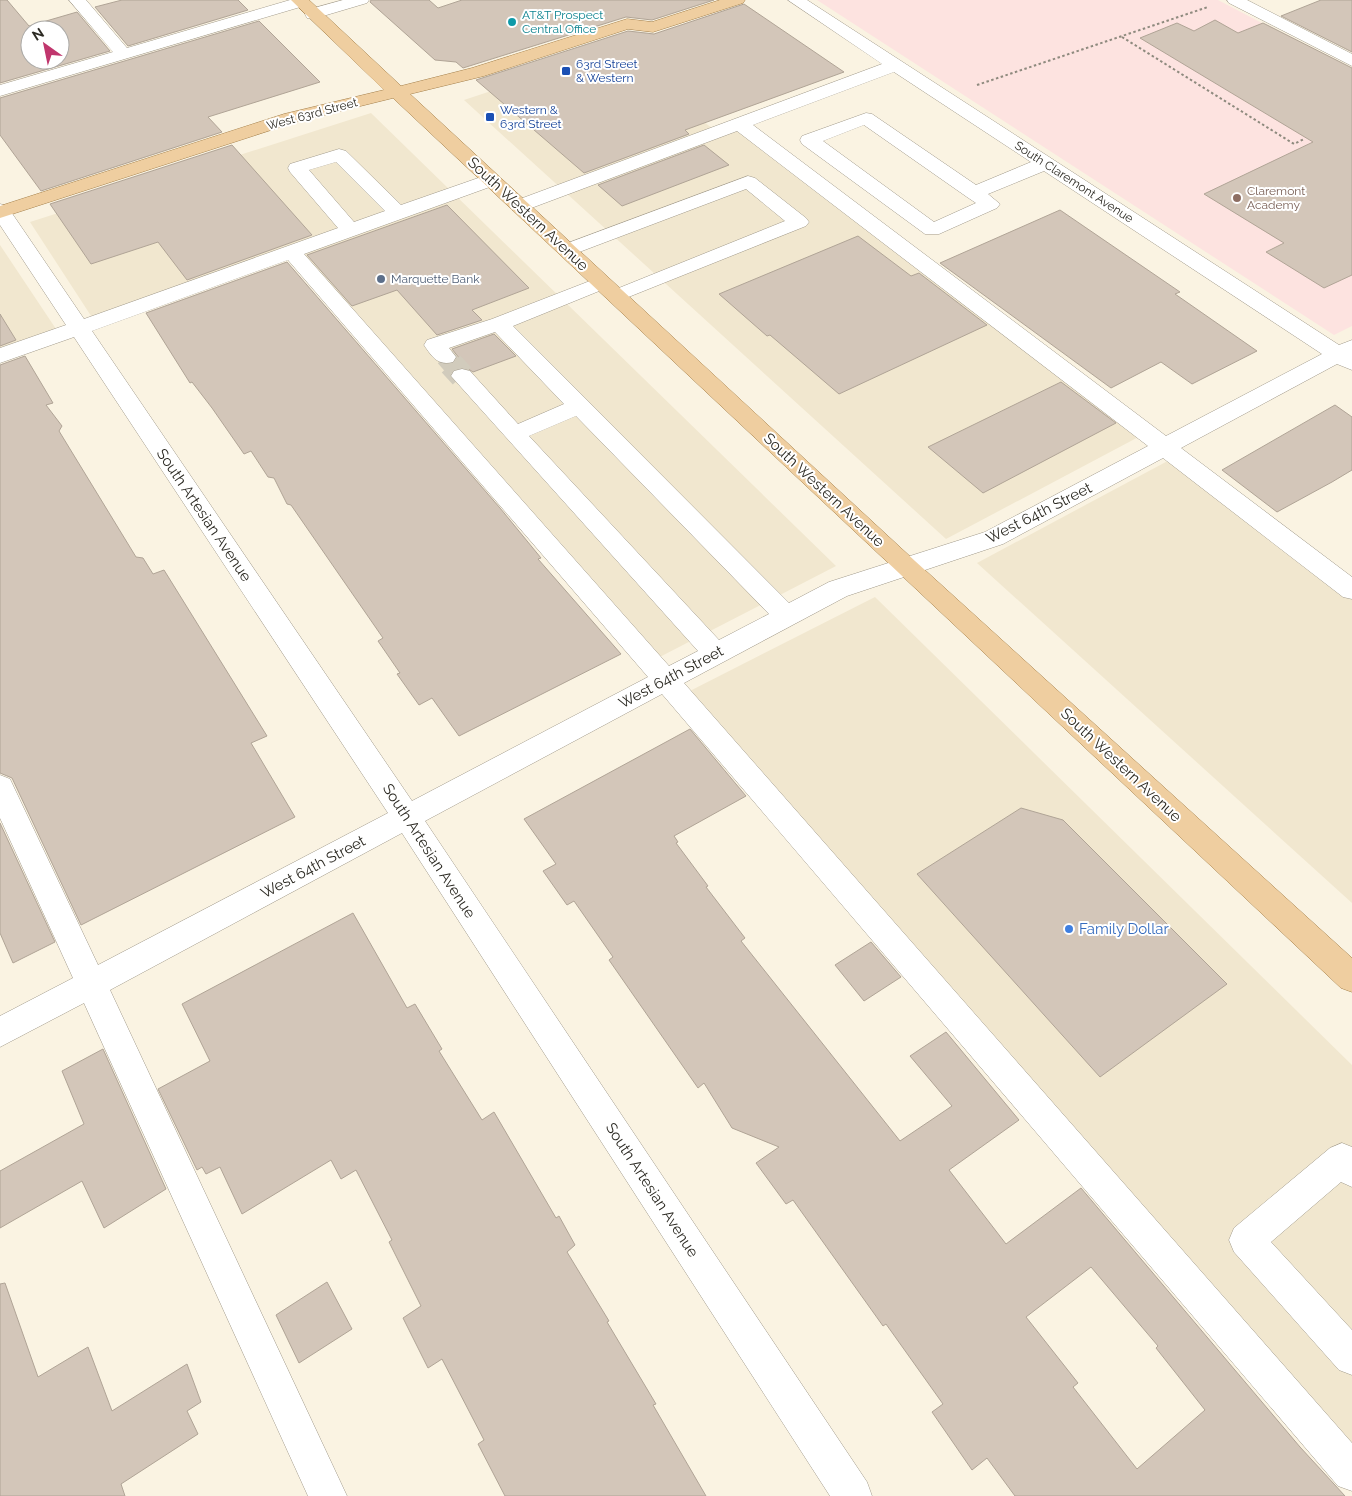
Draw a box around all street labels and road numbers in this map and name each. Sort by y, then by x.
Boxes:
street label: West 63rd Street [265,95,359,133]
street label: South Claremont Avenue [1012,138,1136,226]
street label: South Western Avenue [464,153,592,275]
street label: South Western Avenue [760,429,888,551]
street label: South Artesian Avenue [153,445,255,585]
street label: West 64th Street [983,479,1095,547]
street label: West 64th Street [616,642,726,712]
street label: South Western Avenue [1057,704,1185,826]
street label: South Artesian Avenue [379,780,479,922]
street label: West 64th Street [258,832,368,902]
street label: South Artesian Avenue [602,1119,702,1261]

